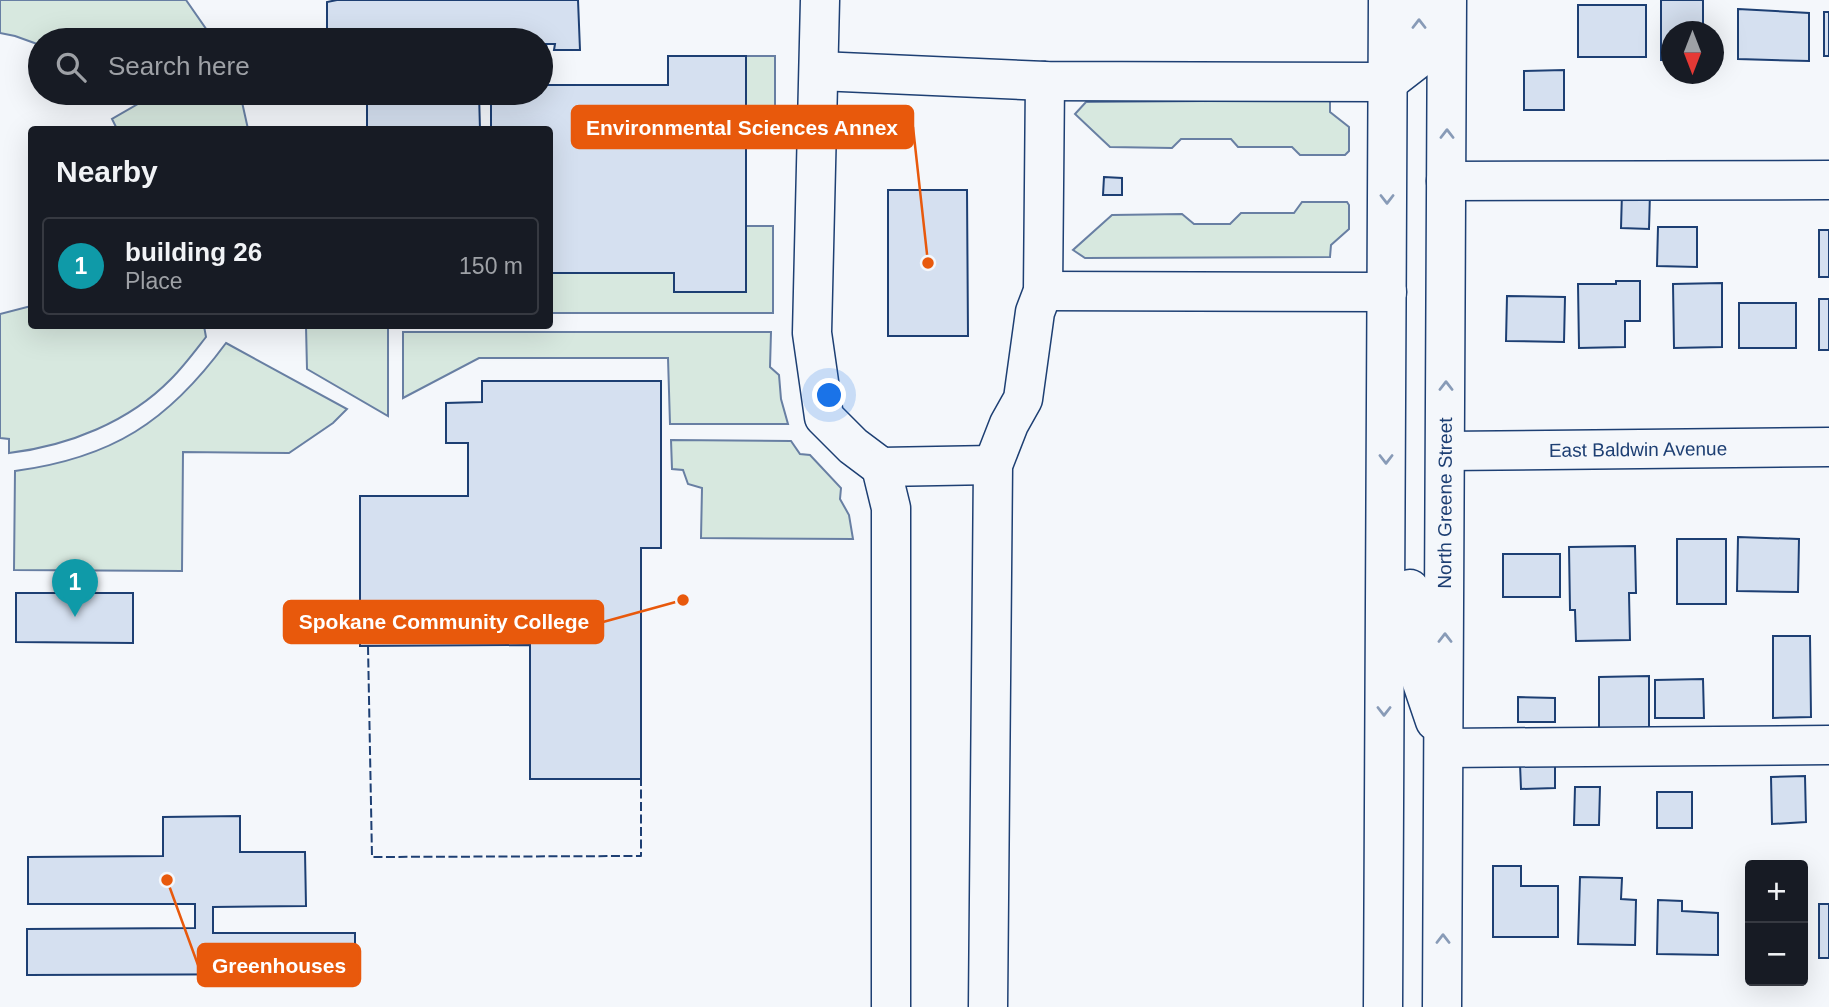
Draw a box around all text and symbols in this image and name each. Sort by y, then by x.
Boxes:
one-way arrow [1411,18,1427,29]
north arrow [1661,21,1724,84]
search box [28,28,553,105]
icon: search [52,48,90,86]
text: Search here [108,51,250,81]
callout: Environmental Sciences Annex [572,106,913,148]
text: Environmental Sciences Annex [586,116,898,139]
one-way arrow [1439,128,1455,139]
text: Nearby [56,155,158,188]
one-way arrow [1379,195,1395,205]
text: building 26 [125,237,262,267]
text: 1 [75,253,87,279]
text: 150 m [459,253,523,279]
text: Place [125,268,183,294]
your location [812,378,846,412]
one-way arrow [1438,380,1454,391]
street label: North Greene Street [1434,417,1455,589]
street label: East Baldwin Avenue [1549,438,1727,460]
one-way arrow [1378,454,1394,464]
pin: 1 [52,559,98,617]
callout: Spokane Community College [284,601,603,643]
text: Spokane Community College [299,610,589,633]
one-way arrow [1437,632,1453,643]
one-way arrow [1376,706,1392,716]
map controls [1745,860,1808,986]
button: + [1745,860,1808,923]
button: − [1745,923,1808,986]
one-way arrow [1435,933,1451,944]
callout: Greenhouses [198,944,360,986]
text: Greenhouses [212,954,346,977]

